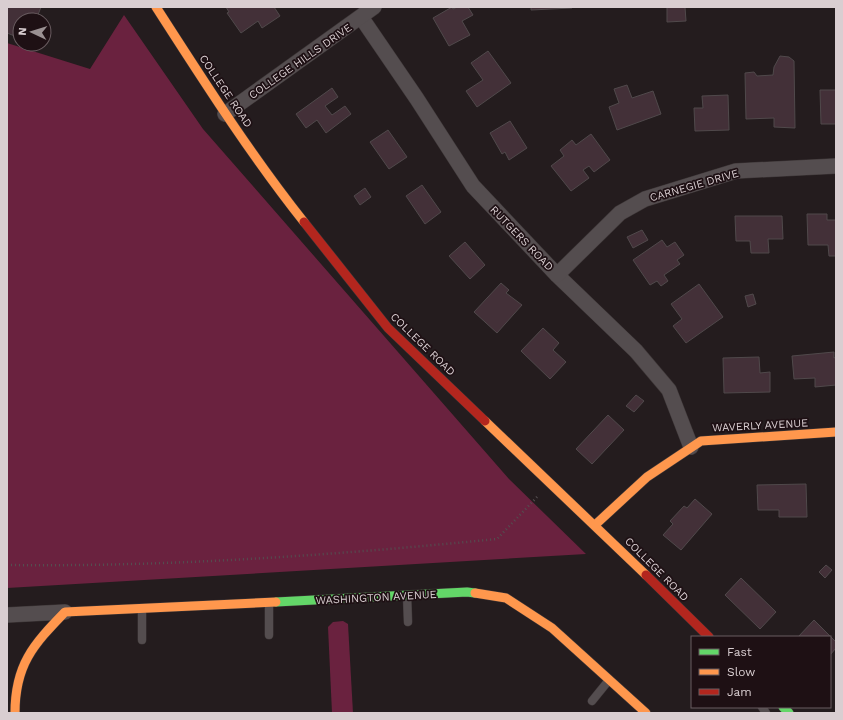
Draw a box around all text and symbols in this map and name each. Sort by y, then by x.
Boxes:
north arrow [12,12,52,52]
street label: COLLEGE HILLS DRIVE [246,21,354,102]
text: N [16,27,29,36]
street label: COLLEGE ROAD [196,52,255,130]
street label: CARNEGIE DRIVE [648,167,740,204]
street label: RUTGERS ROAD [487,203,556,273]
street label: COLLEGE ROAD [388,310,458,379]
street label: WAVERLY AVENUE [712,416,808,435]
street label: COLLEGE ROAD [622,535,691,604]
street label: WASHINGTON AVENUE [315,588,437,607]
legend [691,636,831,708]
text: Fast [727,645,752,659]
text: Slow [727,665,755,679]
text: Jam [727,685,752,699]

